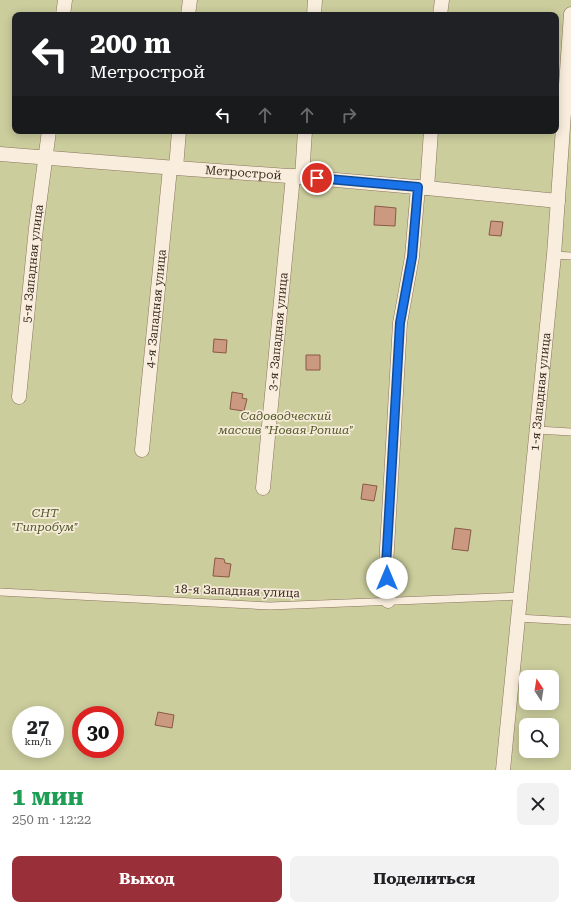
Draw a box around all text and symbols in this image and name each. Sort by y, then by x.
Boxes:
text: 200 m [90,27,171,60]
icon: left [24,28,76,80]
text: Метрострой [90,61,205,82]
icon: left [212,104,234,126]
icon: ahead [254,104,276,126]
icon: ahead [296,104,318,126]
icon: right [338,104,360,126]
pin [300,161,334,195]
street label: Метрострой [204,163,282,183]
icon: arrive [306,167,328,189]
street label: 5-я Западная улица [19,203,46,324]
street label: 4-я Западная улица [143,248,169,369]
street label: 3-я Западная улица [265,271,291,392]
street label: 1-я Западная улица [528,331,553,452]
park label: Садоводческий массив "Новая Ропша" [217,409,354,437]
park label: СНТ "Гипробум" [12,506,78,534]
position arrow [366,557,408,599]
street label: 18-я Западная улица [174,582,301,600]
north arrow [519,670,559,710]
map controls [519,670,559,758]
speed limit sign: 30 [72,706,124,758]
text: 27 [27,715,49,739]
button: search [519,718,559,758]
text: km/h [25,736,51,747]
text: 1 мин [12,783,84,811]
button: close [517,783,559,825]
text: 250 m · 12:22 [12,812,91,827]
button: Выход [12,856,282,902]
button: Поделиться [290,856,559,902]

